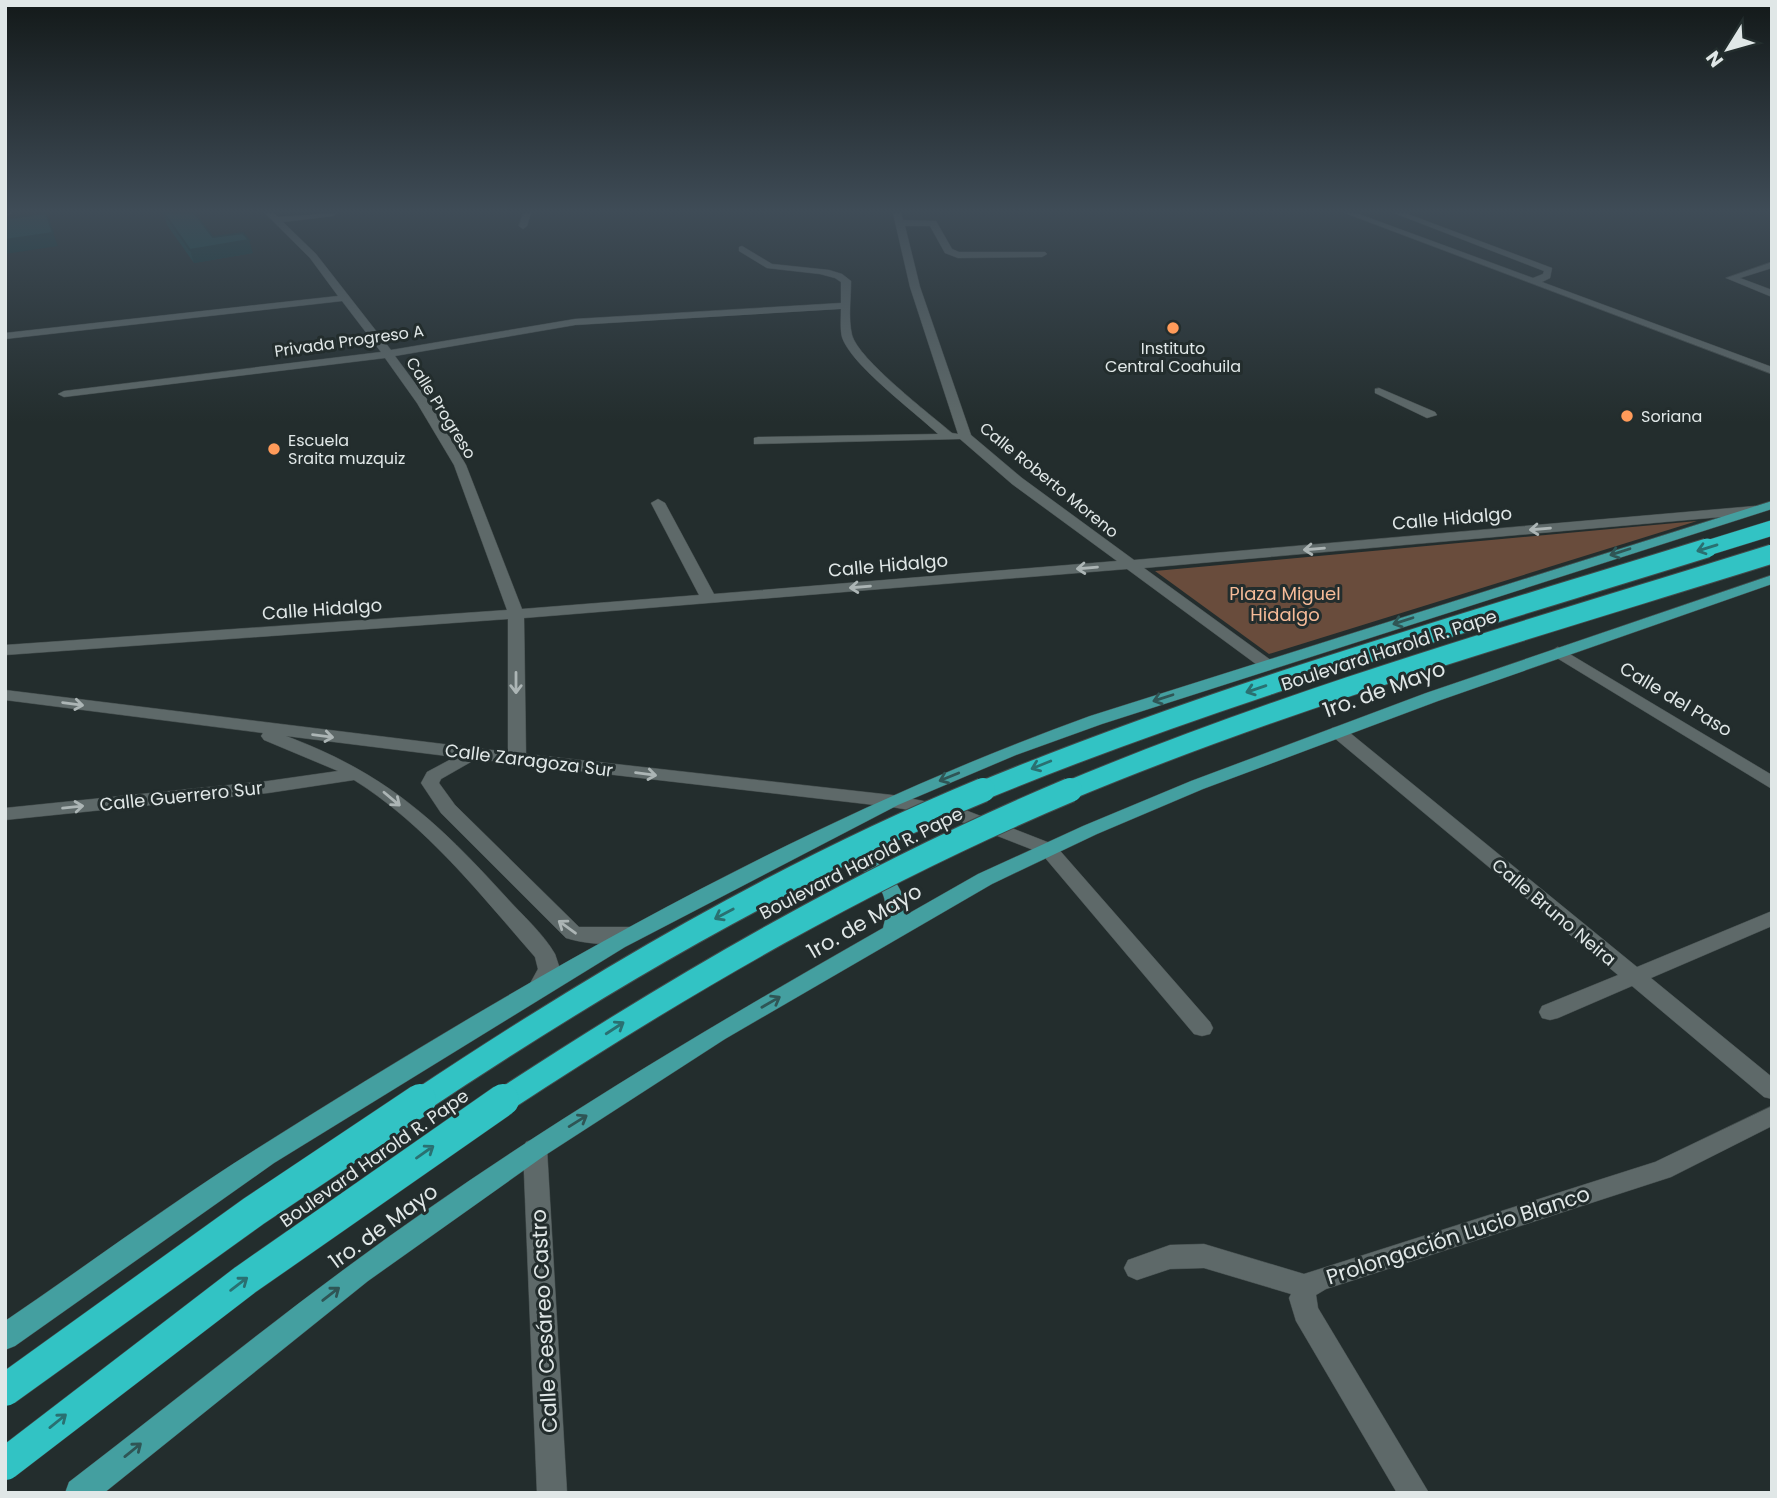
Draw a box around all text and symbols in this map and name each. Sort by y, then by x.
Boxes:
north arrow [1693,14,1763,84]
text: N [1700,45,1730,73]
street label: Privada Progreso A [273,319,425,363]
marker: Instituto Central Coahuila [1165,320,1181,336]
place label: Instituto Central Coahuila [1105,337,1241,378]
street label: Calle Progreso [401,353,481,463]
place label: Soriana [1641,405,1702,428]
marker: Soriana [1619,408,1635,424]
street label: Calle Roberto Moreno [975,417,1123,543]
place label: Escuela Sraita muzquiz [288,429,405,470]
marker: Escuela Sraita muzquiz [266,441,282,457]
street label: Calle Hidalgo [1391,500,1513,536]
one-way arrow [1530,523,1552,536]
one-way arrow [1303,543,1326,556]
one-way arrow [1696,543,1718,556]
street label: Calle Hidalgo [827,547,949,583]
one-way arrow [1609,547,1631,560]
one-way arrow [1076,562,1099,575]
one-way arrow [849,581,872,594]
park label: Plaza Miguel Hidalgo [1229,581,1341,627]
street label: Calle Hidalgo [261,592,383,626]
street label: Boulevard Harold R. Pape [1278,603,1500,697]
one-way arrow [1392,616,1414,629]
street label: 1ro. de Mayo [1319,653,1449,725]
street label: Calle del Paso [1615,656,1737,742]
one-way arrow [509,671,523,694]
one-way arrow [1245,684,1267,696]
one-way arrow [1152,693,1174,705]
one-way arrow [61,698,84,711]
one-way arrow [311,730,334,743]
street label: Calle Zaragoza Sur [443,737,615,783]
one-way arrow [1031,760,1053,773]
one-way arrow [634,768,657,781]
one-way arrow [939,771,961,784]
street label: Calle Guerrero Sur [98,775,264,817]
one-way arrow [383,791,401,806]
one-way arrow [61,800,84,813]
street label: Boulevard Harold R. Pape [755,801,967,925]
street label: Calle Bruno Neira [1487,853,1621,971]
street label: 1ro. de Mayo [801,876,927,966]
one-way arrow [715,907,735,921]
one-way arrow [557,920,576,935]
one-way arrow [761,995,781,1009]
one-way arrow [605,1020,625,1034]
street label: Boulevard Harold R. Pape [275,1083,473,1233]
one-way arrow [568,1114,587,1129]
one-way arrow [415,1145,434,1159]
street label: 1ro. de Mayo [323,1177,443,1275]
street label: Prolongación Lucio Blanco [1322,1179,1594,1291]
street label: Calle Cesáreo Castro [524,1208,564,1434]
one-way arrow [229,1276,248,1291]
one-way arrow [322,1286,340,1302]
one-way arrow [49,1413,67,1429]
one-way arrow [124,1442,142,1458]

